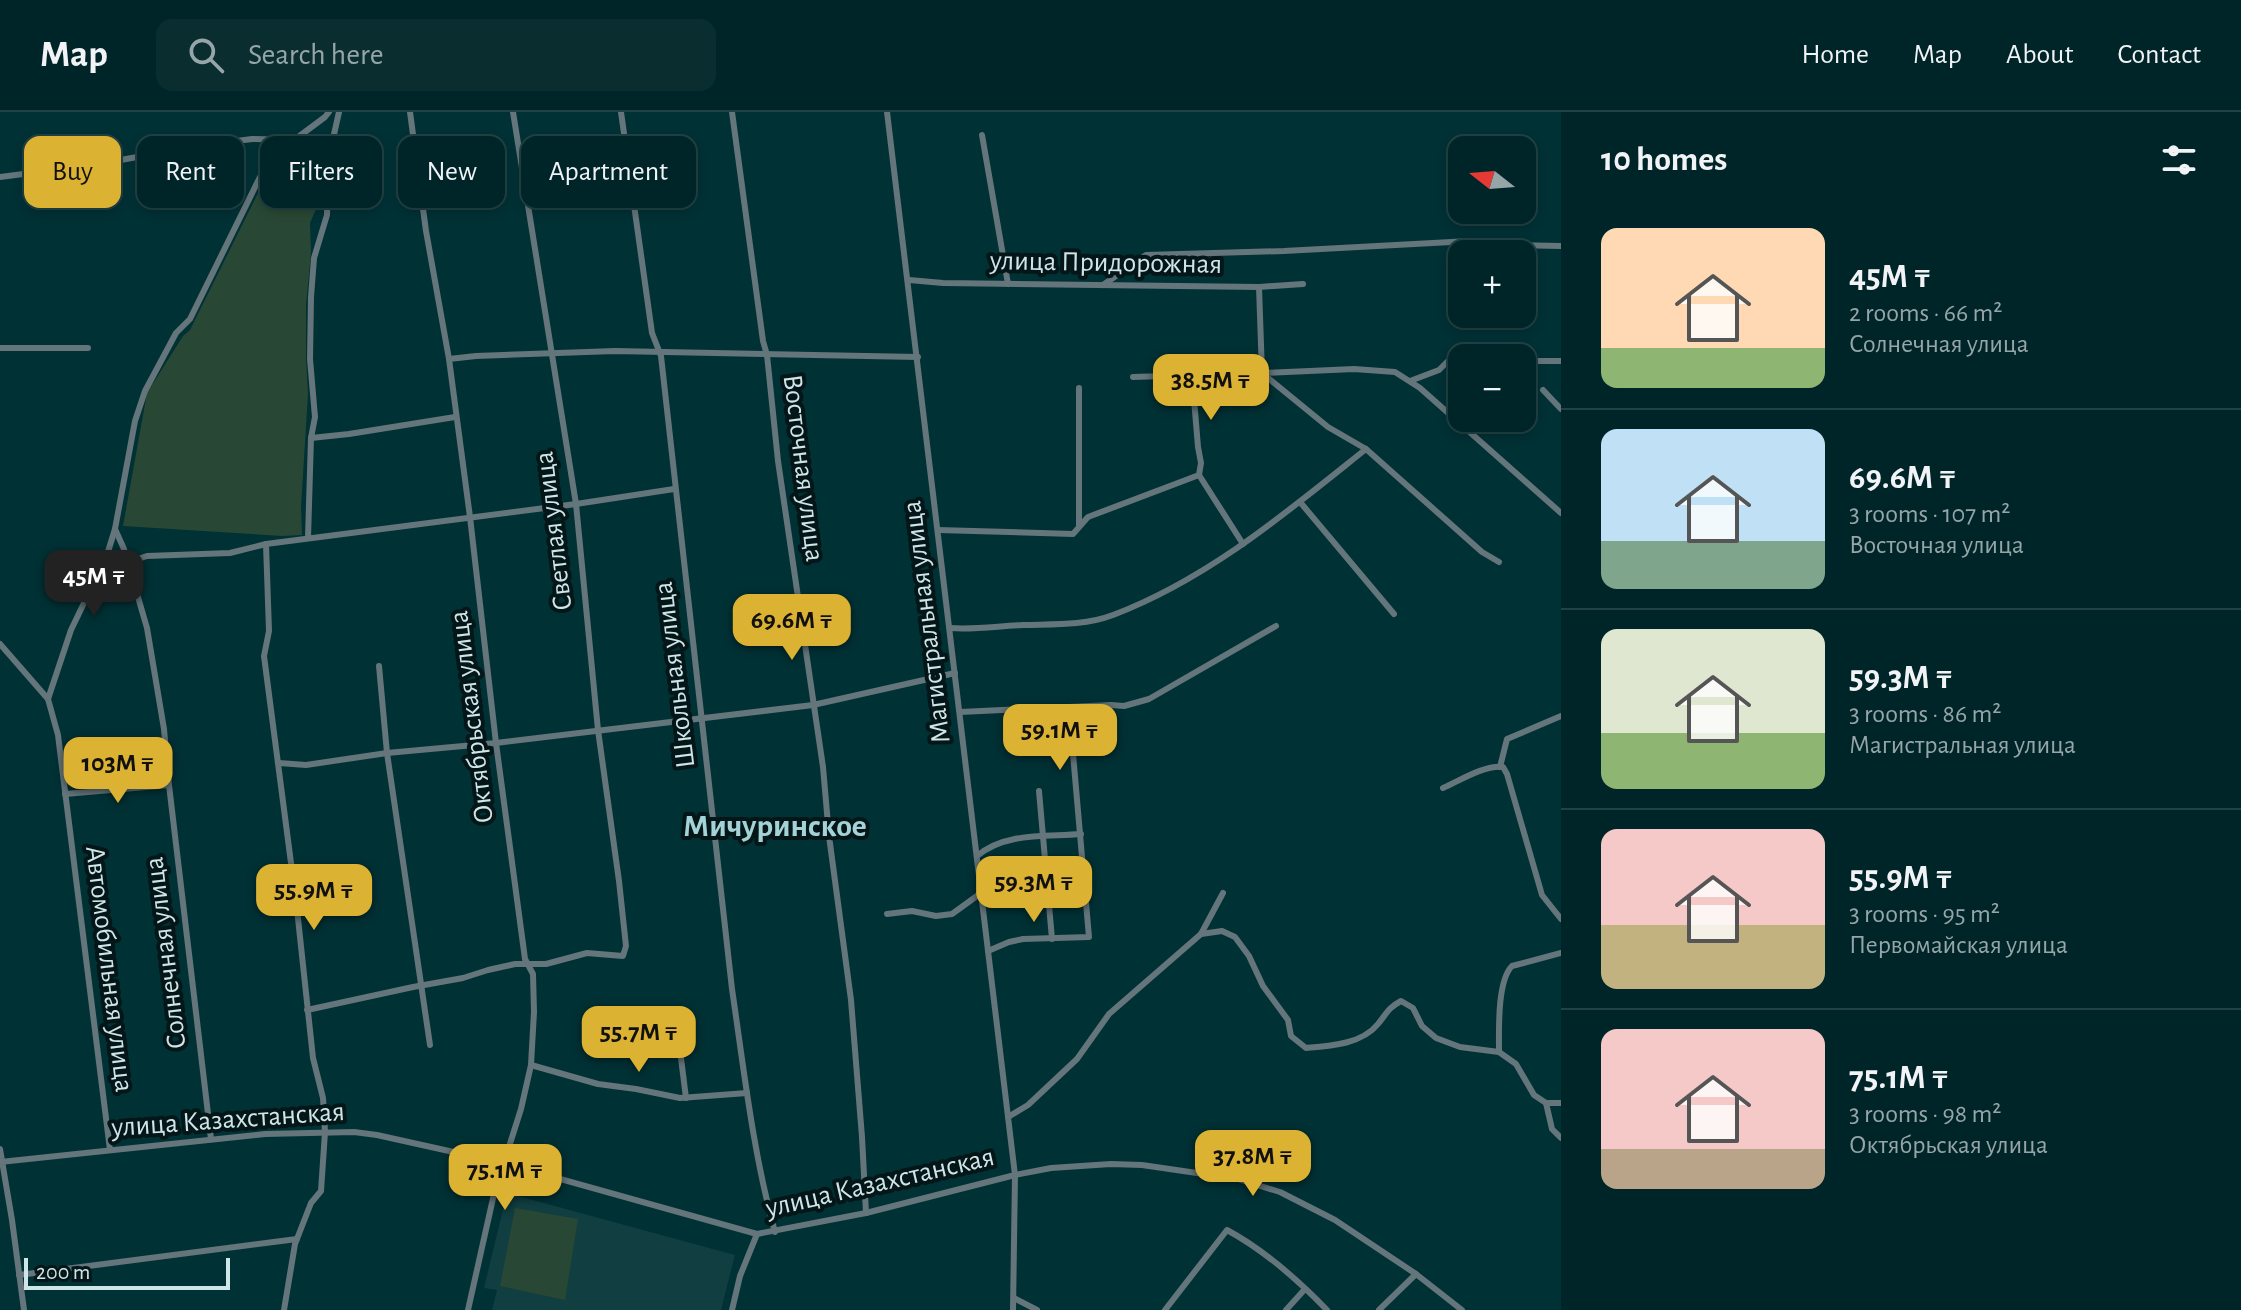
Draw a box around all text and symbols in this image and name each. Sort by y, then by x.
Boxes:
search box [156,19,716,91]
icon: search [184,33,228,77]
text: Map [40,36,108,74]
text: Search here [248,40,384,70]
text: Home [1802,41,1869,69]
text: Map [1913,41,1962,69]
text: About [2006,41,2074,69]
text: Contact [2118,41,2201,69]
chip: Buy [24,136,121,208]
chip: Rent [137,136,244,208]
chip: Filters [260,136,382,208]
chip: New [398,136,505,208]
chip: Apartment [521,136,696,208]
north arrow [1448,136,1536,224]
map controls [1448,136,1536,432]
icon: filters [2157,138,2201,182]
text: 10 homes [1601,143,1727,177]
button: + [1448,240,1536,328]
street label: улица Придорожная [989,247,1222,279]
icon: home [1665,260,1761,356]
text: 45M ₸ [1849,260,1932,294]
text: 2 rooms · 66 m² [1849,300,2002,326]
text: Солнечная улица [1849,331,2029,357]
button: − [1448,344,1536,432]
pin: 38.5M ₸ [1137,354,1285,422]
text: 38.5M ₸ [1171,367,1251,393]
street label: Восточная улица [778,373,828,563]
street label: Светлая улица [530,450,578,612]
icon: home [1665,461,1761,557]
text: 69.6M ₸ [1849,461,1957,495]
street label: Магистральная улица [898,499,956,745]
text: 3 rooms · 107 m² [1849,501,2010,527]
text: Восточная улица [1849,532,2024,558]
pin: 45M ₸ [38,550,150,618]
text: 45M ₸ [62,563,126,589]
street label: Школьная улица [650,580,700,770]
pin: 69.6M ₸ [718,594,866,662]
text: 69.6M ₸ [751,607,833,633]
street label: Октябрьская улица [445,609,499,825]
icon: home [1665,661,1761,757]
text: 59.3M ₸ [1849,661,1953,695]
text: 3 rooms · 86 m² [1849,701,2001,727]
pin: 59.1M ₸ [986,704,1134,772]
text: 59.1M ₸ [1021,717,1099,743]
text: Магистральная улица [1849,732,2076,758]
pin: 103M ₸ [53,737,183,805]
text: 103M ₸ [82,750,154,776]
district label: Мичуринское [683,810,867,842]
street label: Автомобильная улица [80,844,138,1094]
street label: Солнечная улица [140,855,192,1051]
pin: 59.3M ₸ [960,856,1108,924]
icon: home [1665,861,1761,957]
text: 55.9M ₸ [1849,861,1953,895]
pin: 55.9M ₸ [240,864,388,932]
text: 59.3M ₸ [994,869,1074,895]
text: 55.9M ₸ [274,877,354,903]
text: 3 rooms · 95 m² [1849,901,2000,927]
text: Первомайская улица [1849,932,2068,958]
pin: 55.7M ₸ [565,1006,713,1074]
text: 55.7M ₸ [600,1019,678,1045]
icon: home [1665,1061,1761,1157]
text: 75.1M ₸ [1849,1061,1949,1095]
street label: улица Казахстанская [109,1098,346,1142]
text: 3 rooms · 98 m² [1849,1101,2001,1127]
pin: 37.8M ₸ [1179,1130,1327,1198]
text: Октябрьская улица [1849,1132,2048,1158]
street label: улица Казахстанская [762,1143,997,1223]
text: 37.8M ₸ [1213,1143,1293,1169]
pin: 75.1M ₸ [431,1144,579,1212]
text: 75.1M ₸ [467,1157,543,1183]
scale bar [24,1254,230,1290]
text: 200 m [36,1261,90,1283]

